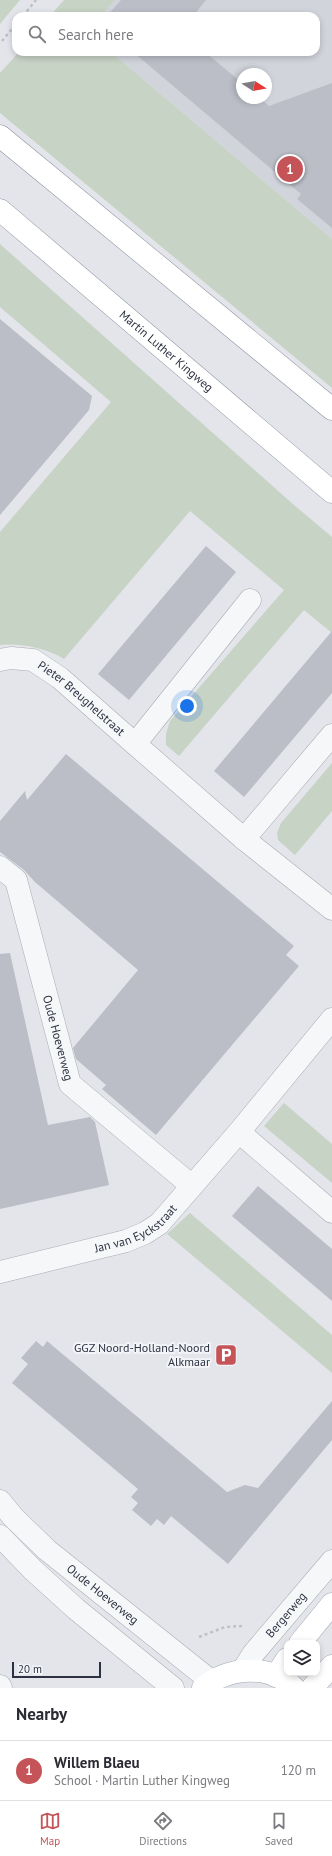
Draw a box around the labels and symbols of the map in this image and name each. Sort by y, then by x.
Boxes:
north arrow [236,68,272,104]
pin: 1 [277,154,303,184]
street label: Martin Luther Kingweg [117,307,216,395]
street label: Pieter Breughelstraat [35,657,128,739]
your location [177,696,197,716]
street label: Oude Hoeverweg [40,993,77,1082]
street label: Jan van Eyckstraat [92,1201,180,1256]
place label: GGZ Noord-Holland-Noord Alkmaar [74,1340,210,1369]
parking icon: GGZ Noord-Holland-Noord Alkmaar [213,1342,239,1368]
street label: Oude Hoeverweg [64,1561,142,1627]
street label: Bergerweg [262,1589,309,1641]
scale bar [12,1660,101,1679]

